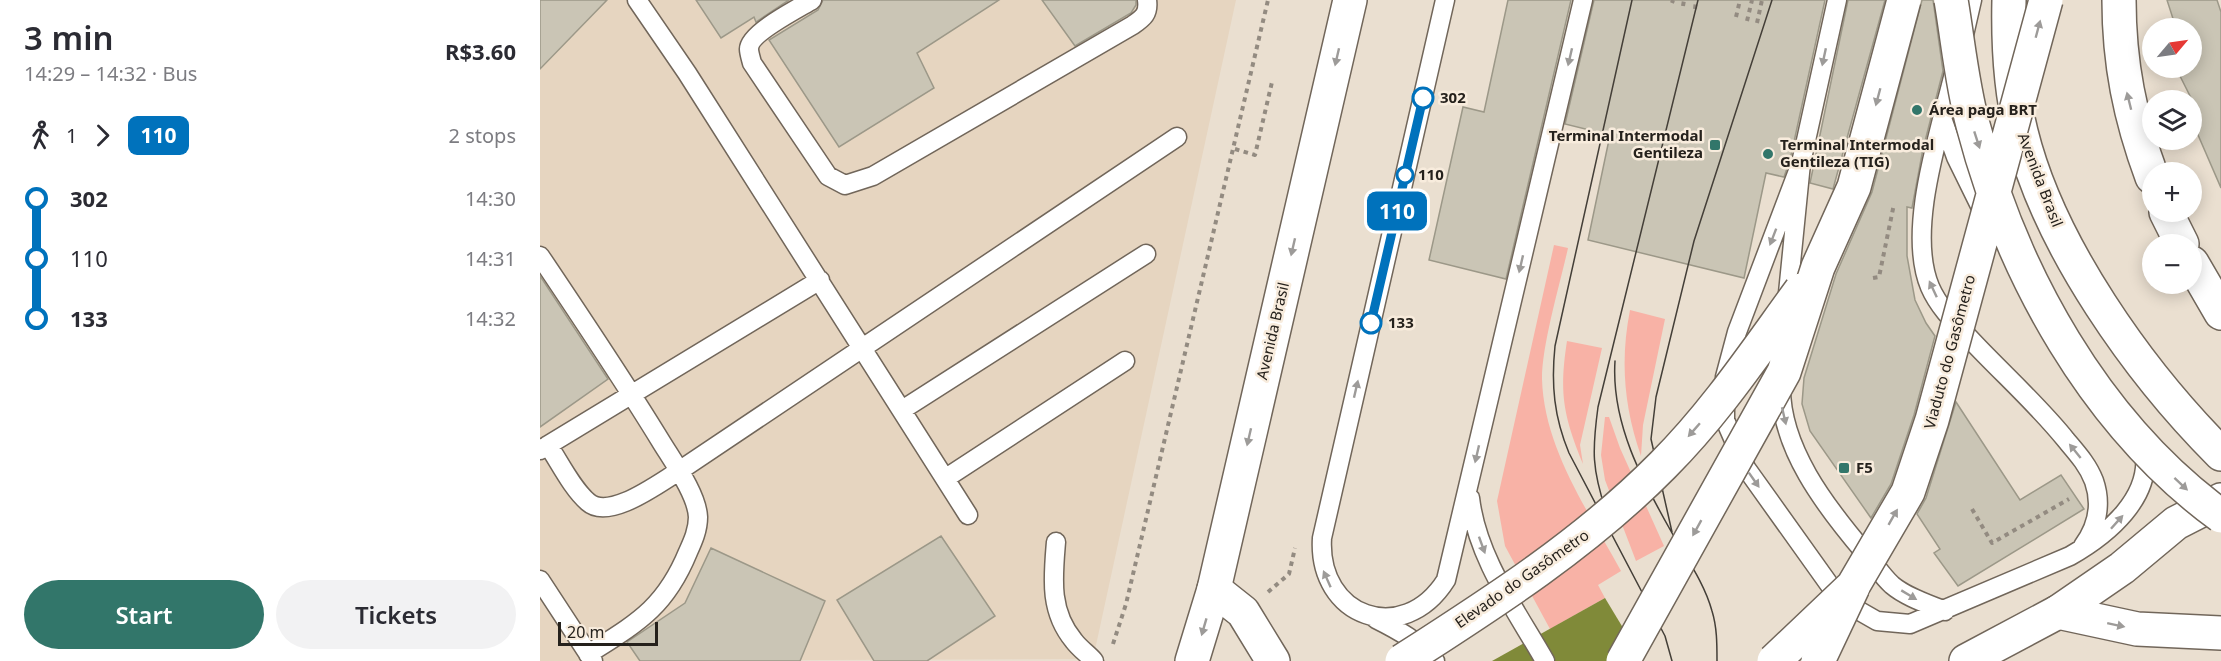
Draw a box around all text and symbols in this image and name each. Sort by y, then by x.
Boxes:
text: 3 min [24,15,114,60]
north arrow [2142,18,2202,78]
map controls [2142,18,2202,294]
one-way arrow [2034,20,2043,38]
text: R$3.60 [445,36,516,66]
one-way arrow [1331,48,1341,66]
one-way arrow [1564,48,1574,66]
one-way arrow [1819,48,1829,66]
text: 14:29 – 14:32 · Bus [24,60,197,87]
marker: 302 [1412,87,1434,109]
place label: 302 [1440,87,1466,107]
one-way arrow [1873,88,1883,106]
button: layers [2142,90,2202,150]
one-way arrow [2124,92,2133,110]
place label: Área paga BRT [1929,99,2037,119]
marker: Área paga BRT [1910,103,1924,117]
icon: walk [24,119,57,152]
icon: forward [86,119,119,152]
text: 110 [140,121,177,149]
text: 1 [66,122,77,149]
text: 2 stops [449,122,516,149]
place label: Terminal Intermodal Gentileza [1549,125,1703,162]
street label: Avenida Brasil [2014,130,2068,230]
one-way arrow [1973,131,1982,149]
place label: Terminal Intermodal Gentileza (TIG) [1780,134,1934,171]
marker: Terminal Intermodal Gentileza [1708,138,1722,152]
marker: Terminal Intermodal Gentileza (TIG) [1761,147,1775,161]
button: + [2142,162,2202,222]
place label: 110 [1418,164,1444,184]
marker: 110 [1396,166,1414,184]
text: 302 [70,183,108,213]
text: 14:30 [465,185,516,212]
line badge: 110 [1362,192,1432,230]
text: 110 [1379,197,1415,225]
one-way arrow [1767,228,1777,246]
button: − [2142,234,2202,294]
one-way arrow [1288,238,1297,257]
text: 110 [70,243,108,273]
text: 14:31 [465,245,516,272]
one-way arrow [1516,255,1525,274]
street label: Viaduto do Gasômetro [1919,272,1979,431]
street label: Avenida Brasil [1251,280,1293,381]
one-way arrow [1928,281,1937,298]
text: 133 [70,303,108,333]
text: 14:32 [465,305,516,332]
marker: 133 [1360,312,1382,334]
place label: 133 [1388,312,1414,332]
one-way arrow [1352,379,1361,398]
one-way arrow [1780,407,1790,425]
one-way arrow [1688,422,1701,437]
one-way arrow [1244,428,1253,447]
one-way arrow [2069,444,2082,459]
one-way arrow [1471,445,1481,464]
place label: F5 [1856,457,1873,477]
marker: F5 [1837,461,1851,475]
one-way arrow [1748,472,1759,488]
one-way arrow [2173,477,2188,490]
one-way arrow [1888,508,1898,525]
one-way arrow [2110,514,2124,529]
one-way arrow [1692,520,1702,537]
street label: Elevado do Gasômetro [1450,524,1592,632]
one-way arrow [1477,536,1487,554]
one-way arrow [1322,569,1332,587]
button: Start [24,580,264,649]
button: Tickets [276,580,516,649]
one-way arrow [1901,590,1918,600]
one-way arrow [1199,618,1208,636]
scale bar [558,619,658,646]
one-way arrow [2106,620,2125,630]
text: 20 m [567,621,604,643]

